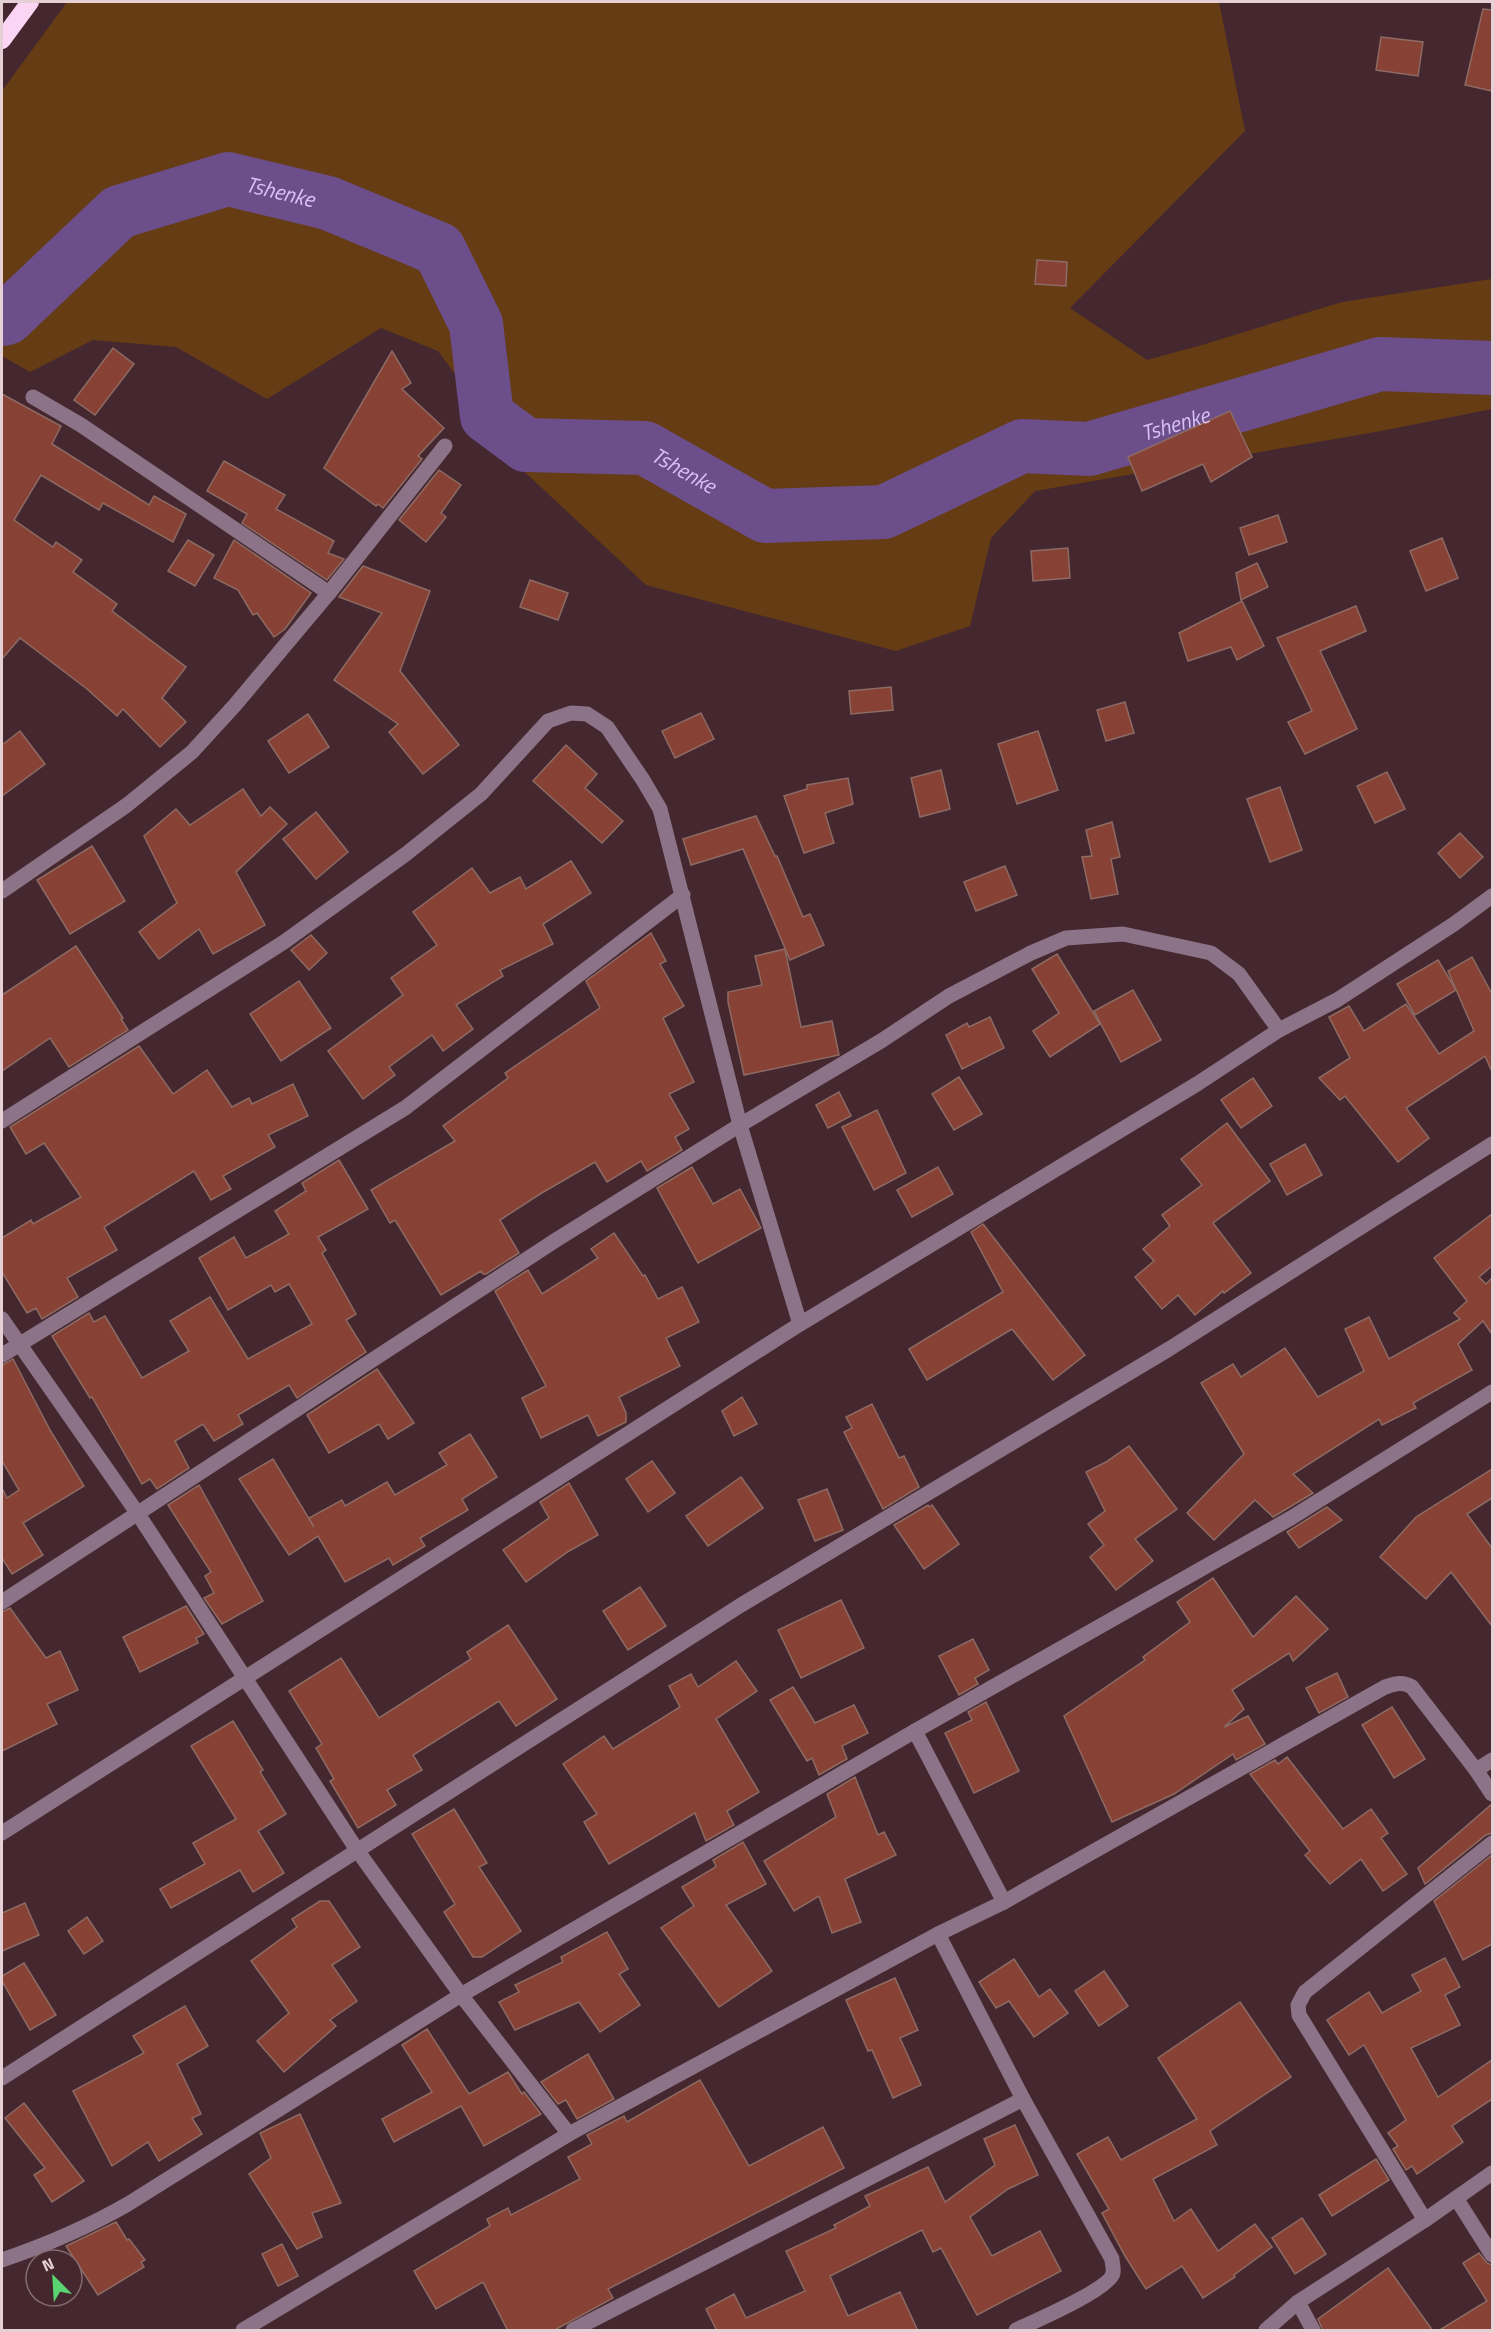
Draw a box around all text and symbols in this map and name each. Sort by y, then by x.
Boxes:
water label: Tshenke [242,167,320,217]
water label: Tshenke [1137,397,1215,450]
water label: Tshenke [645,438,724,503]
north arrow [24,2248,84,2308]
text: N [38,2251,58,2278]

